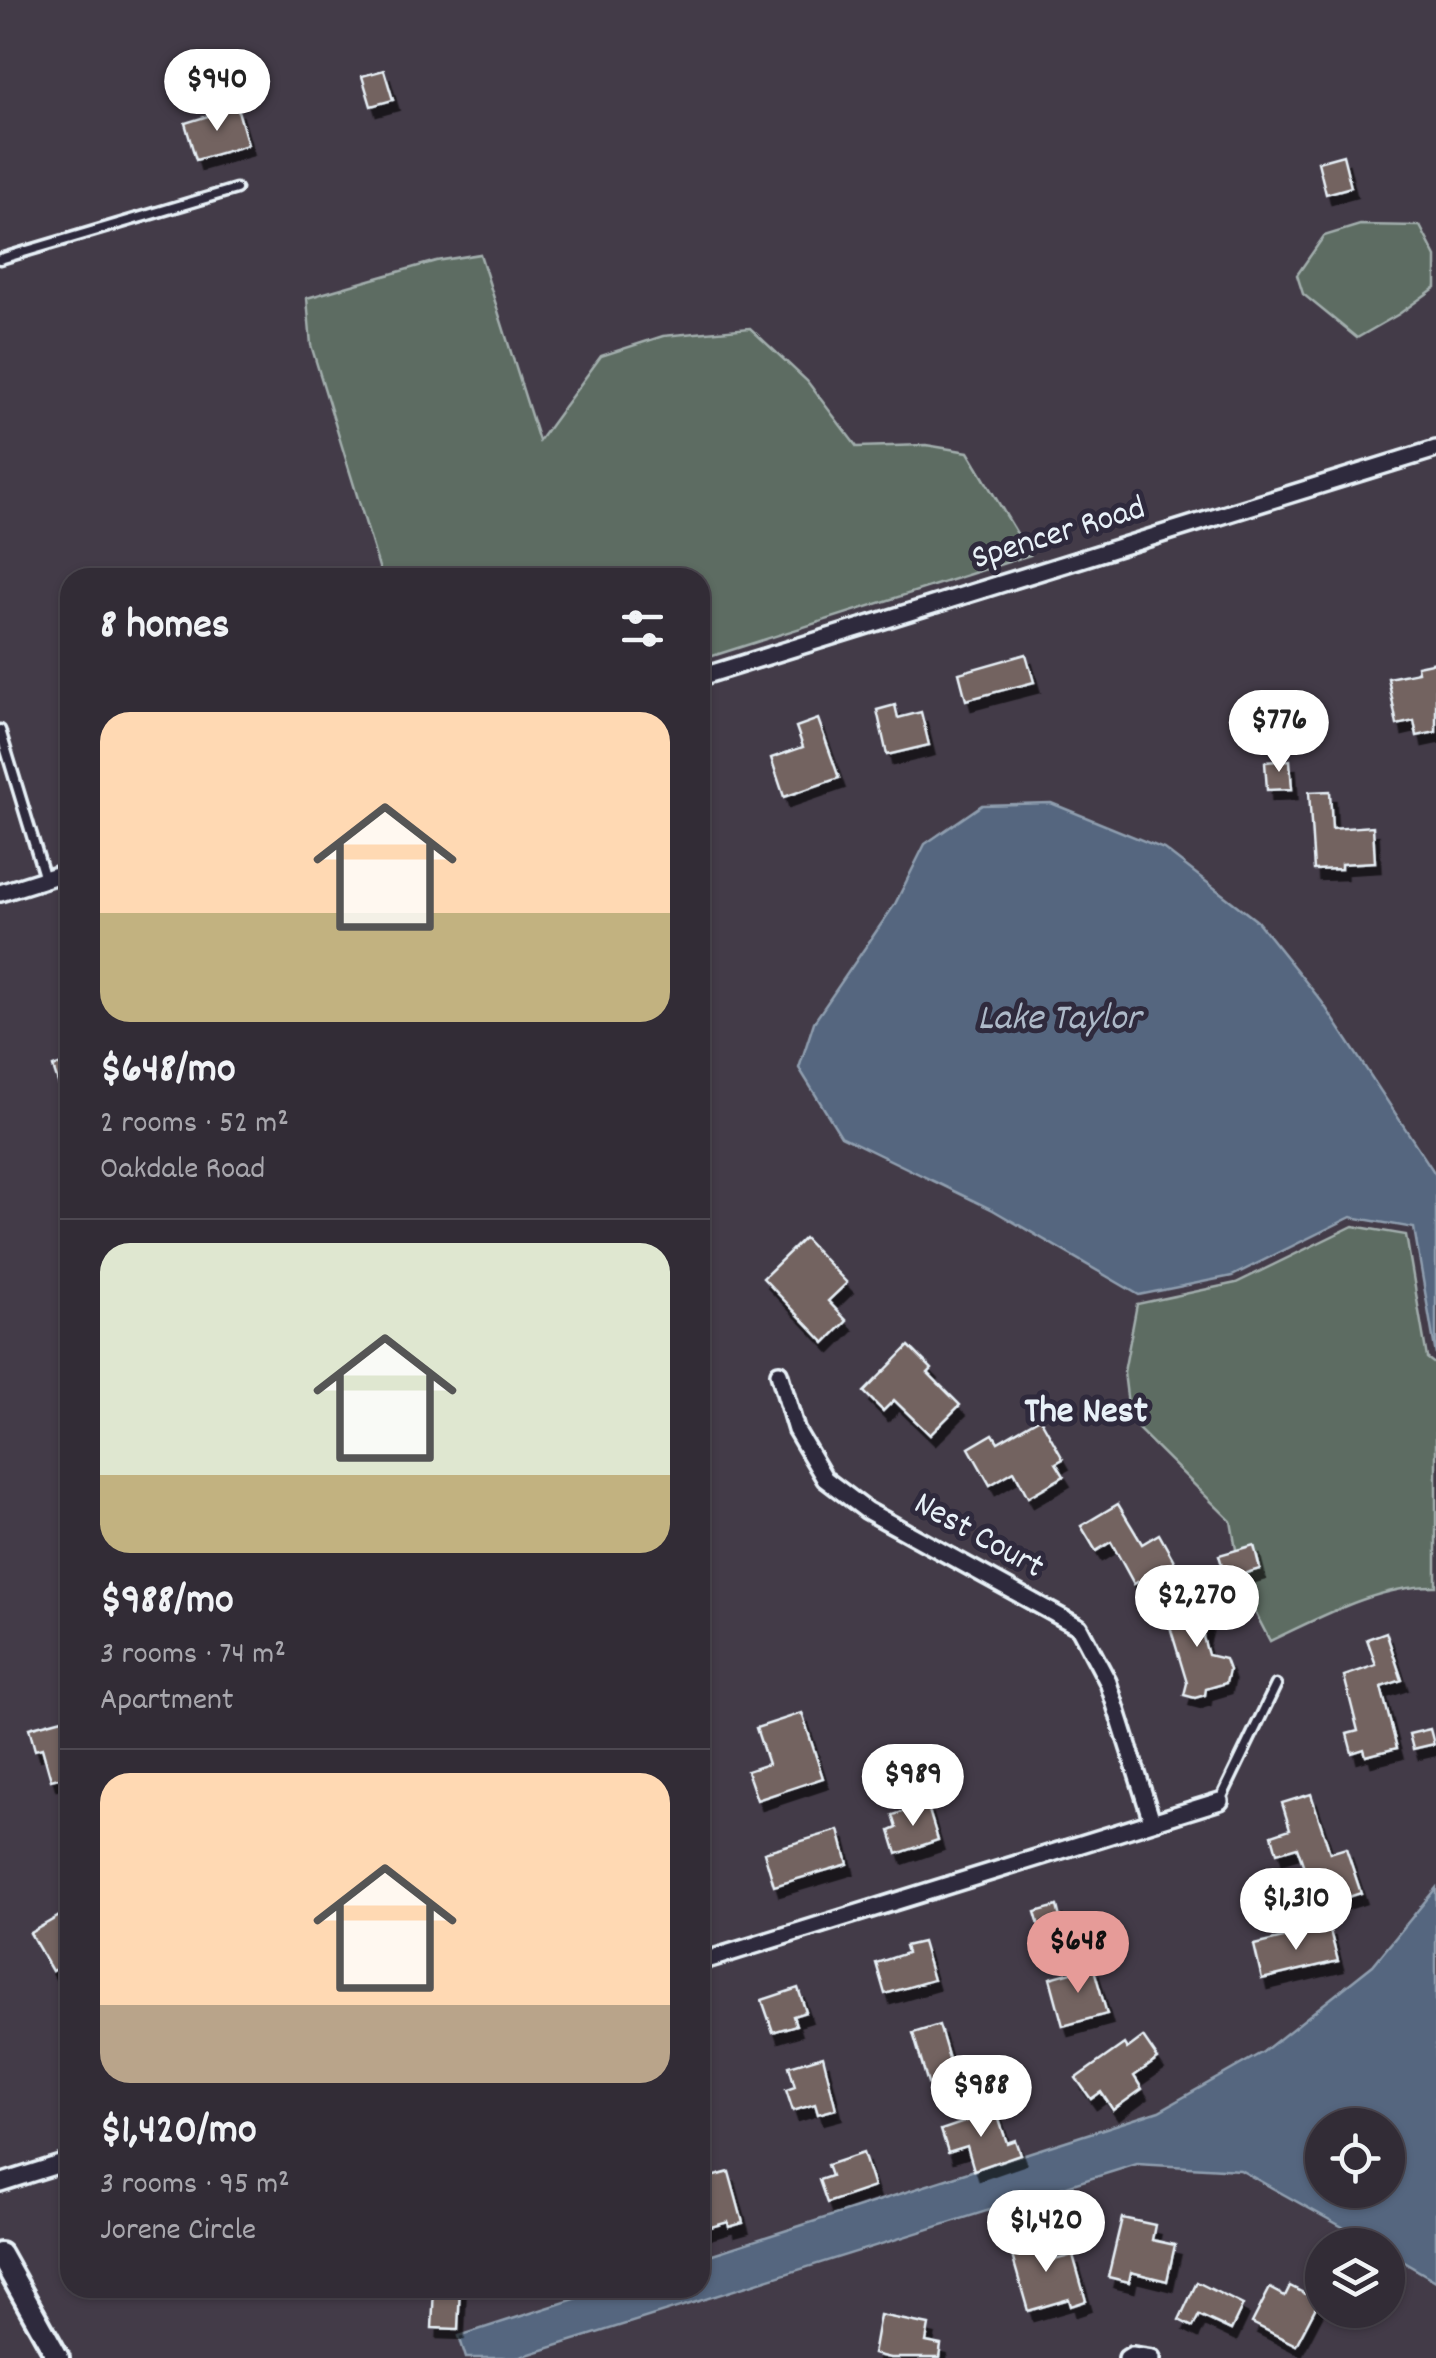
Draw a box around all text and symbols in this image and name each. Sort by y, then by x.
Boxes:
pin: $940 [158,49,276,134]
text: $940 [186,58,248,104]
street label: Spencer Road [966,485,1152,585]
text: 8 homes [100,598,229,658]
icon: filters [615,601,670,656]
pin: $776 [1220,690,1338,775]
text: $776 [1251,699,1307,745]
icon: home [295,777,475,957]
water label: Lake Taylor [978,993,1144,1048]
text: $648/mo [100,1042,236,1102]
text: 2 rooms · 52 m² [100,1102,289,1148]
text: Oakdale Road [100,1148,265,1194]
icon: home [295,1308,475,1488]
district label: The Nest [1024,1386,1148,1441]
street label: Nest Court [904,1481,1052,1593]
pin: $2,270 [1116,1565,1278,1650]
text: $988/mo [100,1573,234,1633]
text: $2,270 [1157,1574,1237,1620]
text: 3 rooms · 74 m² [100,1633,286,1679]
text: Apartment [100,1679,234,1725]
pin: $989 [854,1744,972,1829]
text: $989 [884,1753,942,1799]
icon: home [295,1838,475,2018]
pin: $1,310 [1215,1868,1377,1953]
text: $1,310 [1262,1877,1330,1923]
pin: $648 [1019,1911,1137,1996]
text: $648 [1049,1920,1107,1966]
pin: $988 [922,2055,1040,2140]
text: $988 [953,2064,1009,2110]
text: $1,420/mo [100,2103,257,2163]
map controls [1305,2108,1405,2328]
button: locate [1305,2108,1405,2208]
text: 3 rooms · 95 m² [100,2163,290,2209]
pin: $1,420 [965,2190,1127,2275]
text: $1,420 [1009,2199,1083,2245]
text: Jorene Circle [100,2209,256,2255]
button: layers [1305,2228,1405,2328]

